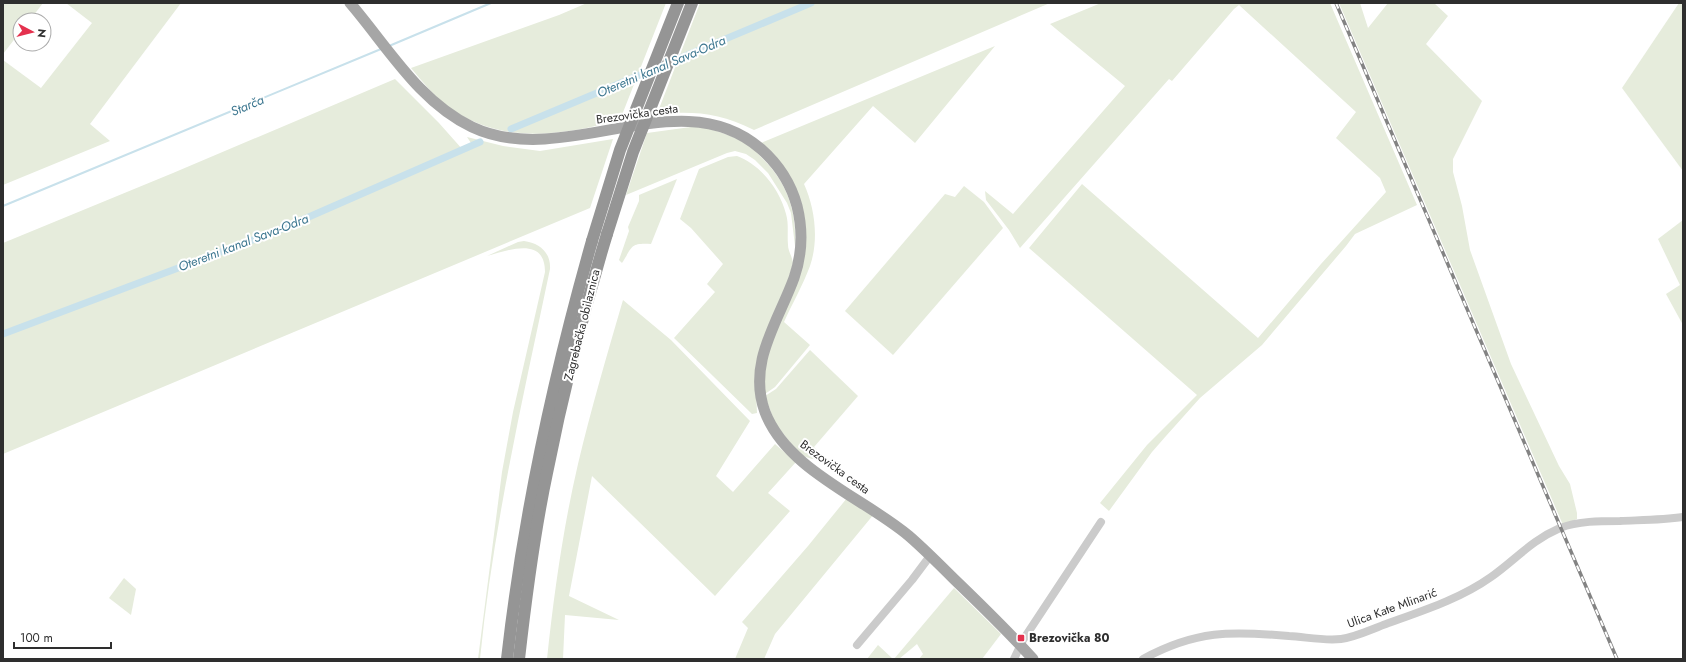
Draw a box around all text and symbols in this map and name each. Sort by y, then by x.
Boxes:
north arrow [12,12,52,52]
text: N [33,28,50,39]
water label: Oteretni kanal Sava-Odra [594,31,729,102]
water label: Starča [228,90,267,121]
street label: Brezovička cesta [595,99,679,129]
water label: Oteretni kanal Sava-Odra [175,209,311,276]
street label: Zagrebačka obilaznica [560,267,605,382]
street label: Brezovička cesta [796,435,874,499]
street label: Ulica Kate Mlinarić [1345,583,1440,633]
scale bar [14,624,111,650]
text: 100 m [20,629,53,647]
place label: Brezovička 80 [1029,629,1109,647]
marker: Brezovička 80 [1016,633,1026,643]

